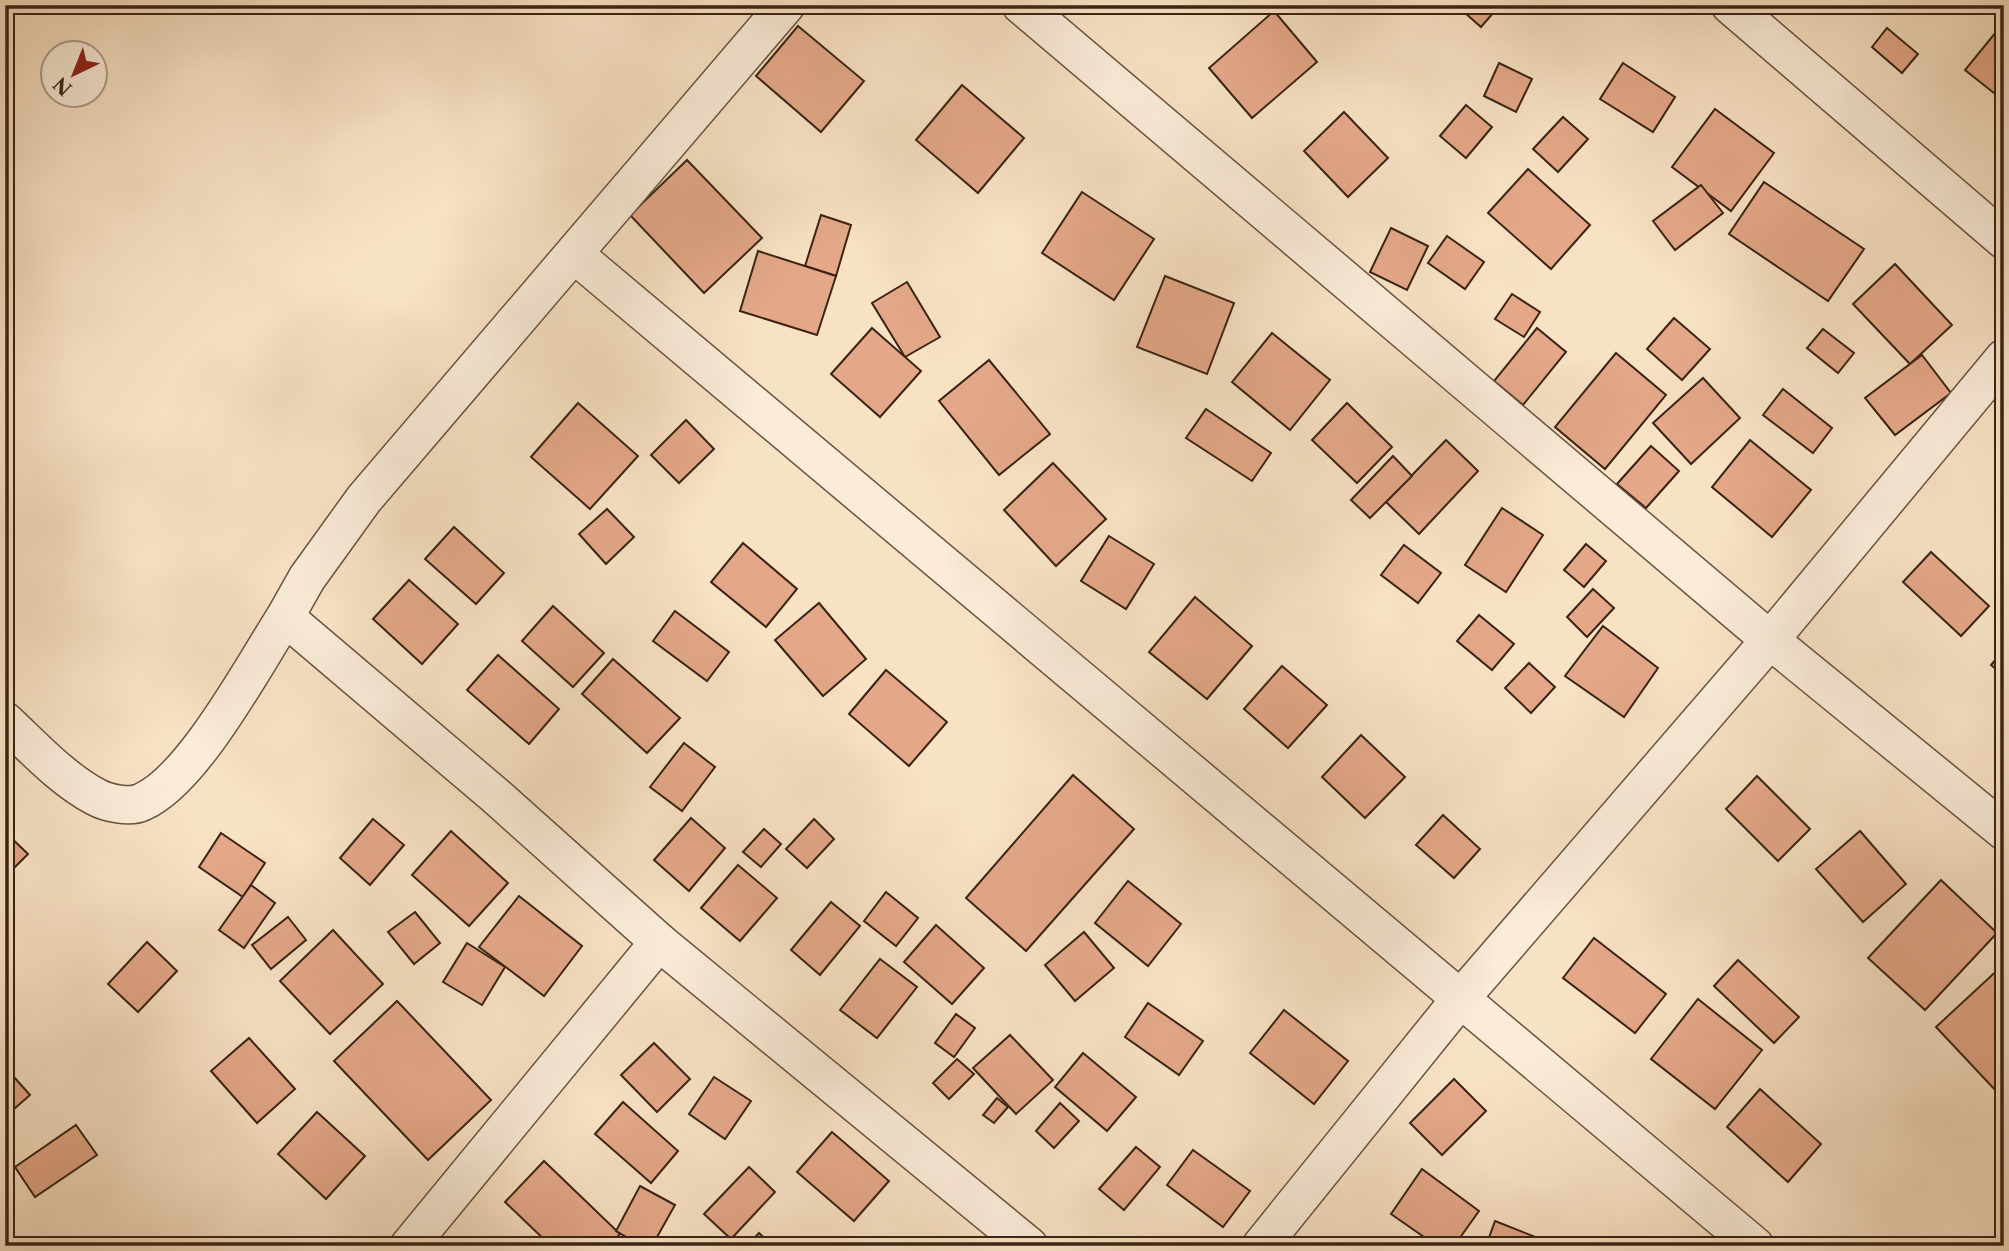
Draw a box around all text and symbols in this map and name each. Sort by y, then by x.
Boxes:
north arrow [38,38,108,108]
text: N [49,72,77,100]

